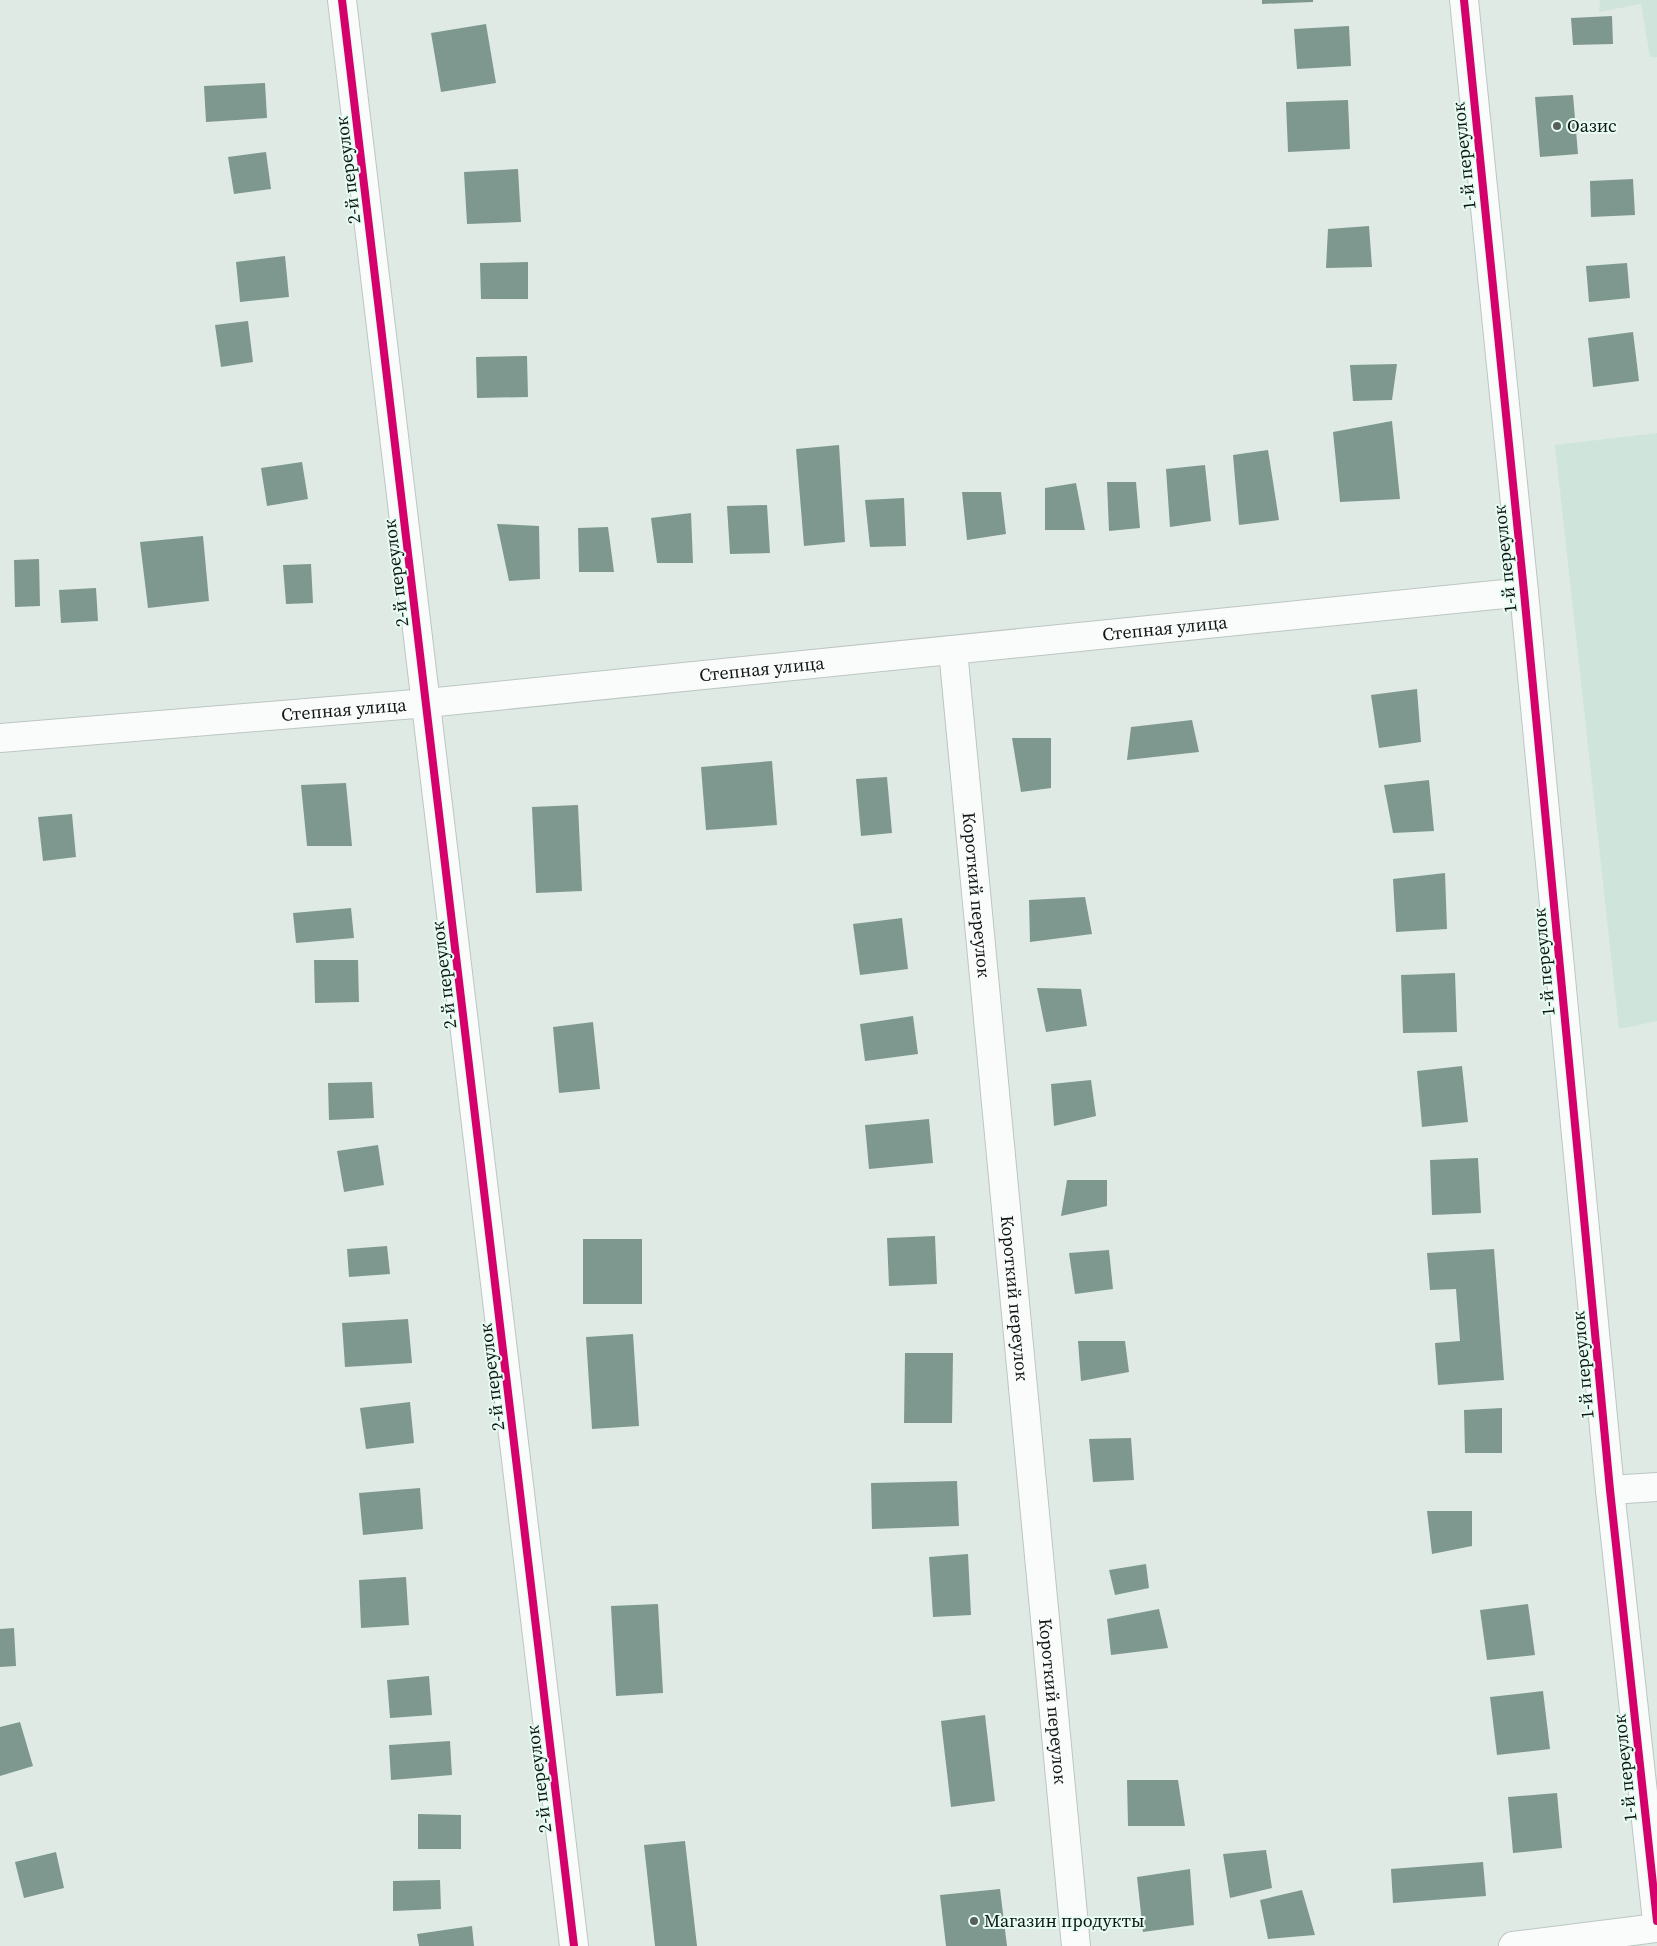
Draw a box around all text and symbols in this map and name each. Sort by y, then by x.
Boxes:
street label: 1-й переулок [1445,101,1482,211]
place label: Оазис [1567,113,1617,138]
street label: 2-й переулок [328,115,367,225]
marker: Оазис [1551,120,1563,132]
street label: 1-й переулок [1486,504,1523,614]
street label: 2-й переулок [376,518,415,628]
street label: Степная улица [1101,609,1229,647]
street label: Степная улица [698,650,826,687]
street label: Степная улица [280,692,408,727]
street label: Короткий переулок [956,811,997,979]
street label: 1-й переулок [1526,907,1561,1017]
street label: 2-й переулок [424,920,463,1030]
street label: Короткий переулок [995,1214,1035,1382]
street label: 1-й переулок [1565,1310,1600,1420]
street label: 2-й переулок [472,1322,511,1432]
street label: Короткий переулок [1033,1617,1074,1785]
street label: 1-й переулок [1606,1713,1643,1823]
street label: 2-й переулок [519,1724,558,1834]
place label: Магазин продукты [984,1908,1144,1933]
marker: Магазин продукты [968,1915,980,1927]

